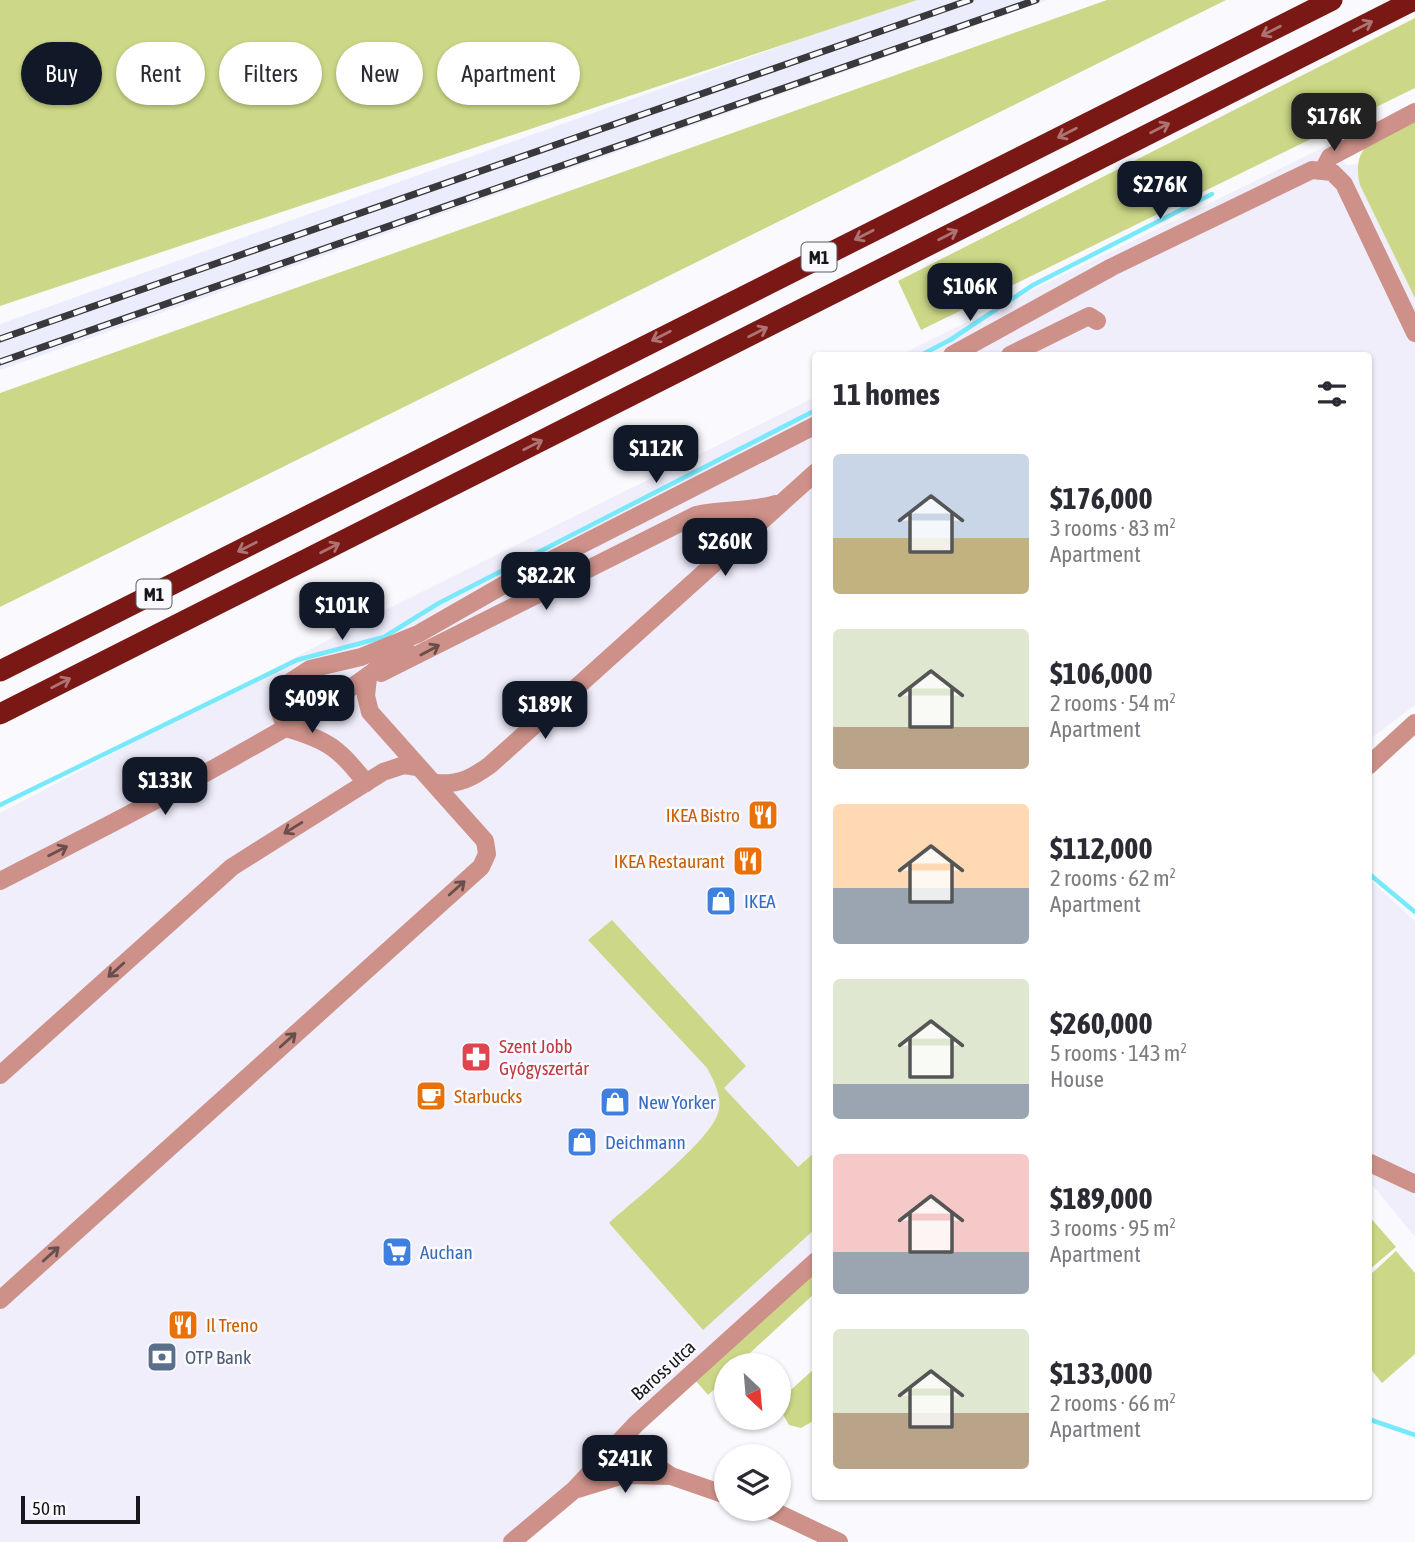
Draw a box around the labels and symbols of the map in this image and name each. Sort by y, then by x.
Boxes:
one-way arrow [1352,18,1373,32]
one-way arrow [1261,24,1282,38]
pin: $176K [1285,94,1383,153]
one-way arrow [1149,121,1169,135]
one-way arrow [1057,126,1078,140]
pin: $276K [1111,162,1209,221]
one-way arrow [854,228,875,242]
one-way arrow [937,228,958,242]
road number: M1 [802,243,836,272]
pin: $106K [921,264,1019,323]
one-way arrow [747,324,768,338]
one-way arrow [651,330,671,344]
pin: $112K [607,426,705,485]
one-way arrow [522,438,543,452]
pin: $260K [676,518,774,578]
one-way arrow [237,540,258,554]
one-way arrow [319,540,340,554]
pin: $82.2K [489,552,603,612]
road number: M1 [136,580,172,608]
pin: $101K [293,582,391,642]
one-way arrow [419,643,440,656]
one-way arrow [50,676,71,689]
pin: $409K [263,676,361,735]
pin: $189K [496,682,594,741]
pin: $133K [116,758,214,817]
restaurant icon: IKEA Bistro [746,798,780,832]
place label: IKEA Bistro [666,804,740,826]
one-way arrow [283,821,303,835]
one-way arrow [47,844,68,858]
restaurant icon: IKEA Restaurant [731,844,765,878]
place label: IKEA Restaurant [614,850,725,872]
one-way arrow [448,880,466,896]
shop icon: IKEA [704,884,738,918]
place label: IKEA [744,890,776,912]
one-way arrow [107,962,125,978]
one-way arrow [279,1032,297,1048]
place label: Szent Jobb Gyógyszertár [499,1035,589,1079]
pharmacy icon: Szent Jobb Gyógyszertár [459,1040,493,1074]
cafe icon: Starbucks [414,1079,448,1113]
place label: Starbucks [454,1085,522,1107]
shop icon: New Yorker [598,1085,632,1119]
place label: New Yorker [638,1091,716,1113]
shop icon: Deichmann [565,1125,599,1159]
place label: Deichmann [605,1131,686,1153]
supermarket icon: Auchan [380,1235,414,1269]
place label: Auchan [420,1241,473,1263]
one-way arrow [42,1246,59,1263]
restaurant icon: Il Treno [166,1308,200,1342]
place label: Il Treno [206,1314,258,1336]
street label: Baross utca [626,1335,700,1405]
bank icon: OTP Bank [145,1340,179,1374]
place label: OTP Bank [185,1346,252,1368]
north arrow [714,1353,791,1430]
pin: $241K [576,1436,674,1495]
scale bar [21,1493,140,1525]

